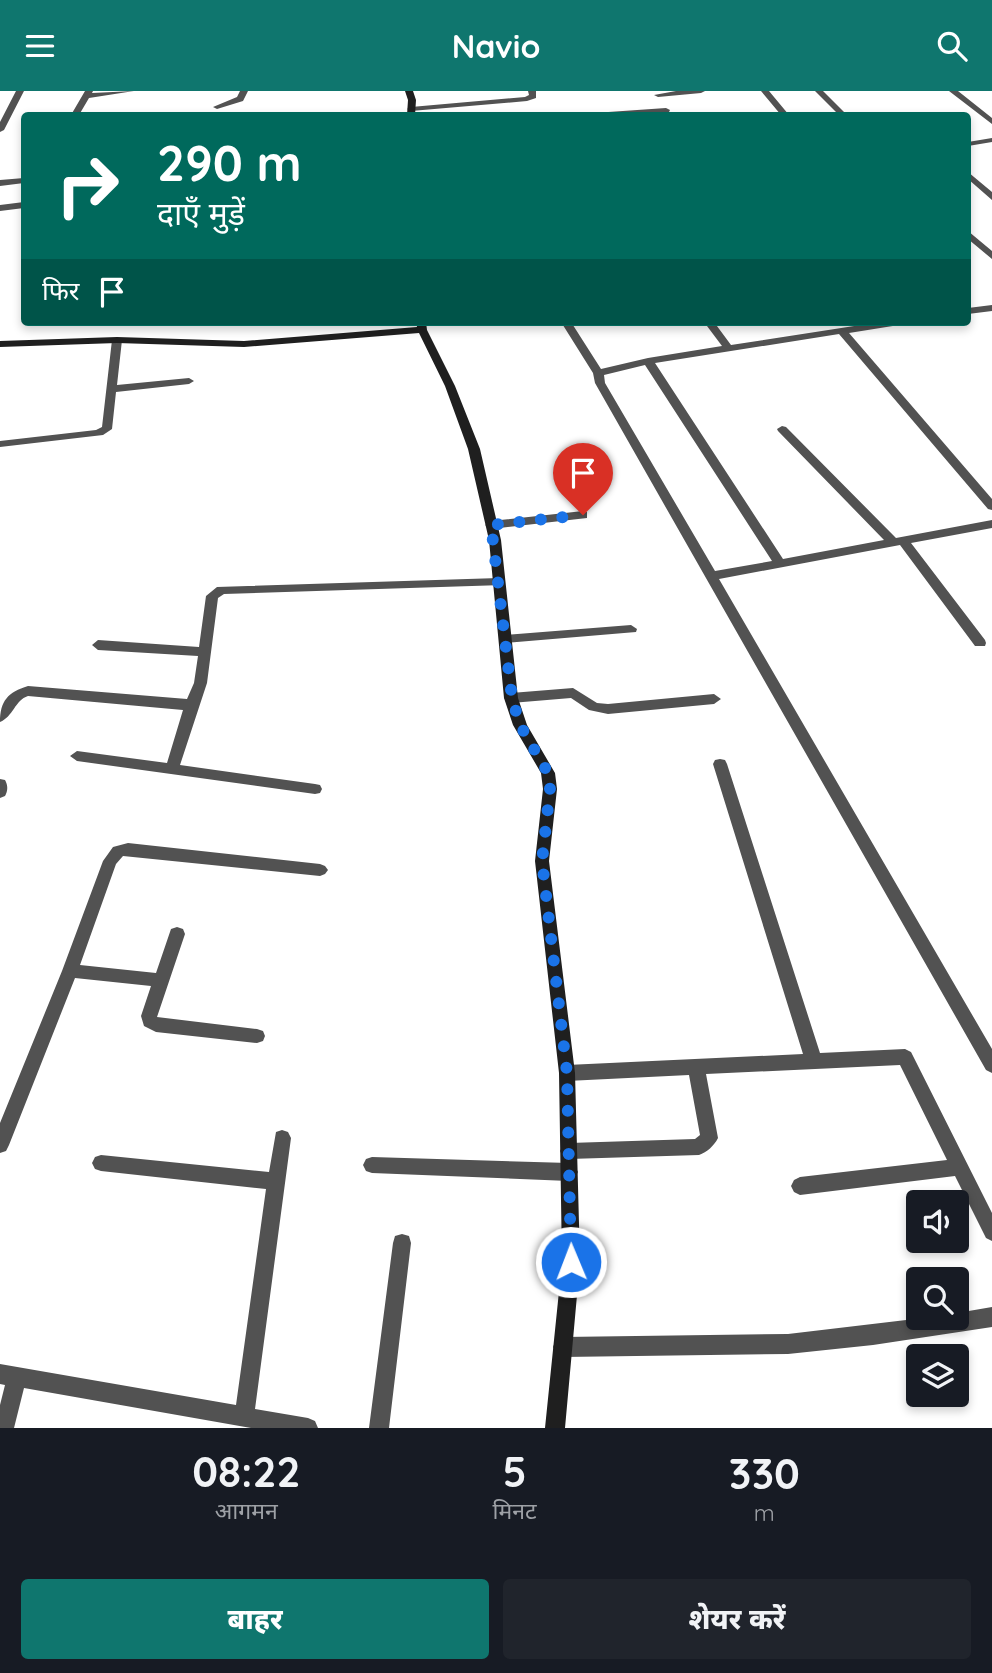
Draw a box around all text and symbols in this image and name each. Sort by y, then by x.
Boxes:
text: Navio [452,26,540,66]
icon: menu [21,27,59,65]
icon: search [933,27,971,65]
text: 290 m [157,132,302,193]
icon: right [42,140,133,231]
text: दाएँ मुड़ें [157,193,245,233]
icon: arrive [93,273,131,311]
text: फिर [42,274,79,307]
pin [553,443,613,515]
icon: arrive [564,454,602,492]
map controls [906,1190,969,1407]
button: sound [906,1190,969,1253]
position arrow [534,1225,608,1299]
button: search [906,1267,969,1330]
button: layers [906,1344,969,1407]
text: 08:22 [192,1445,300,1498]
text: 5 [502,1445,527,1498]
text: 330 [729,1447,800,1500]
text: आगमन [215,1496,278,1525]
text: मिनट [493,1496,537,1525]
text: m [754,1498,775,1527]
button: बाहर [21,1579,489,1659]
button: शेयर करें [503,1579,971,1659]

